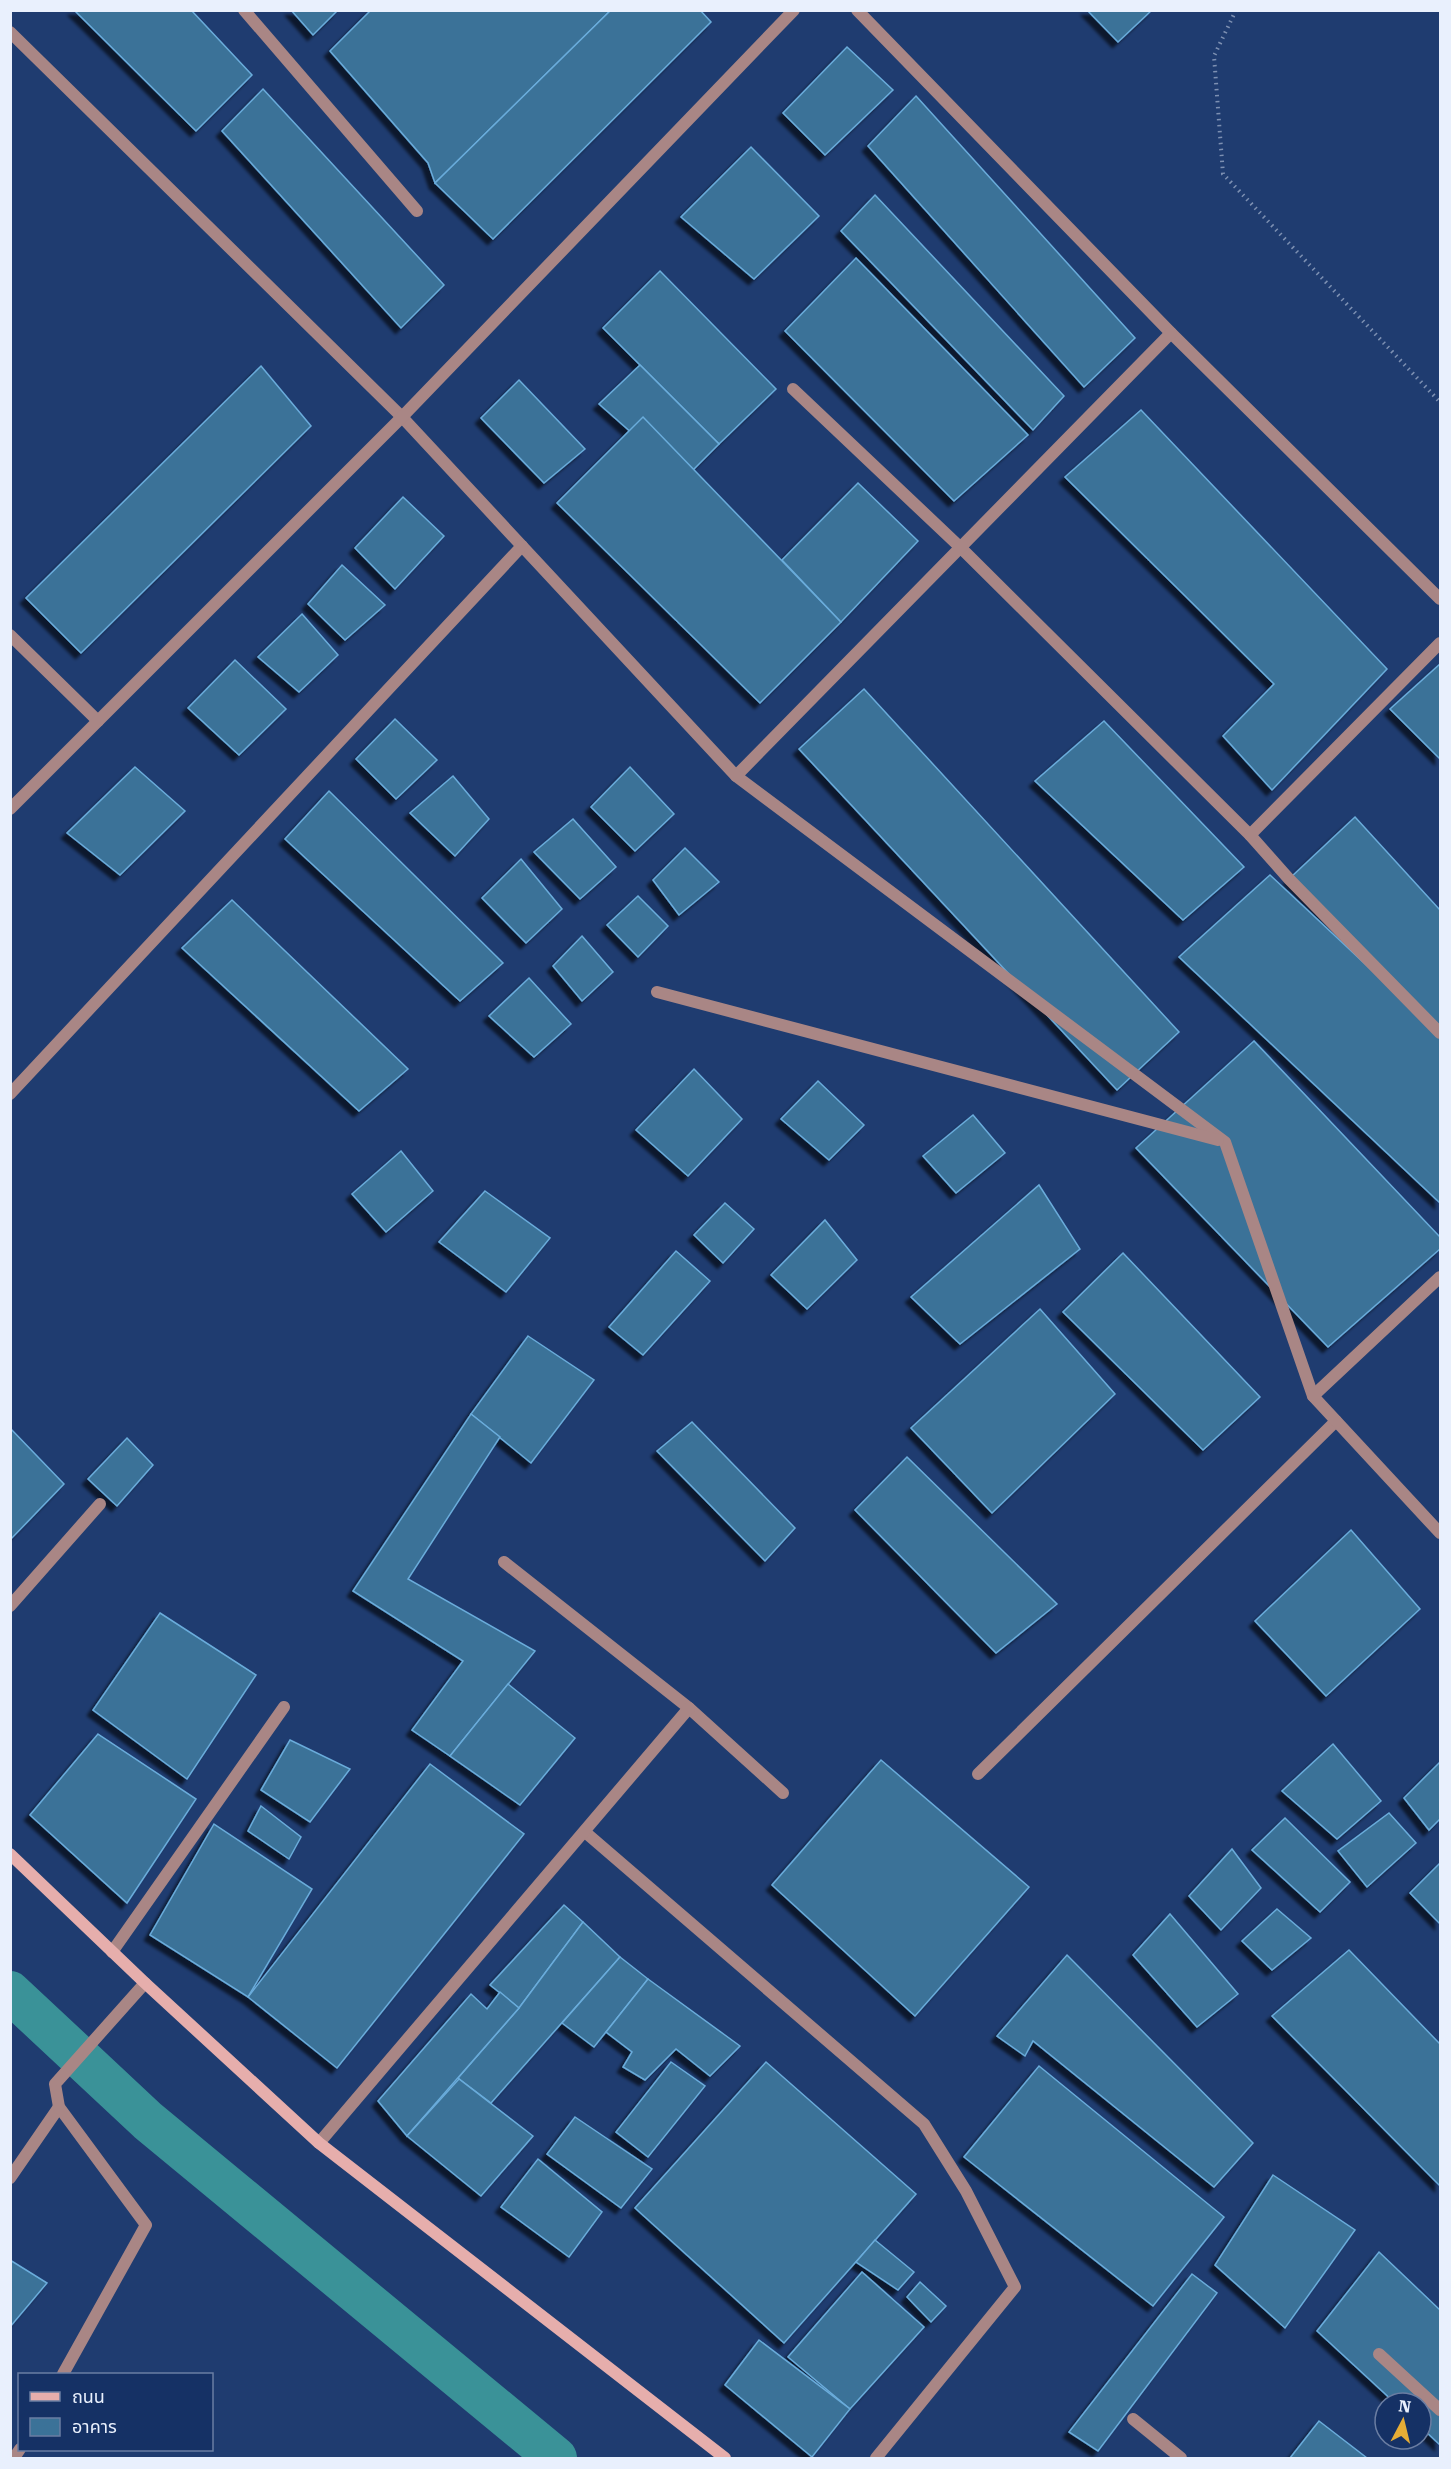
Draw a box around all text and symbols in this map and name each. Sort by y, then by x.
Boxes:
legend [18,2373,213,2451]
text: ถนน [72,2386,105,2407]
north arrow [1373,2391,1433,2451]
text: N [1397,2396,1412,2417]
text: อาคาร [72,2416,117,2437]

